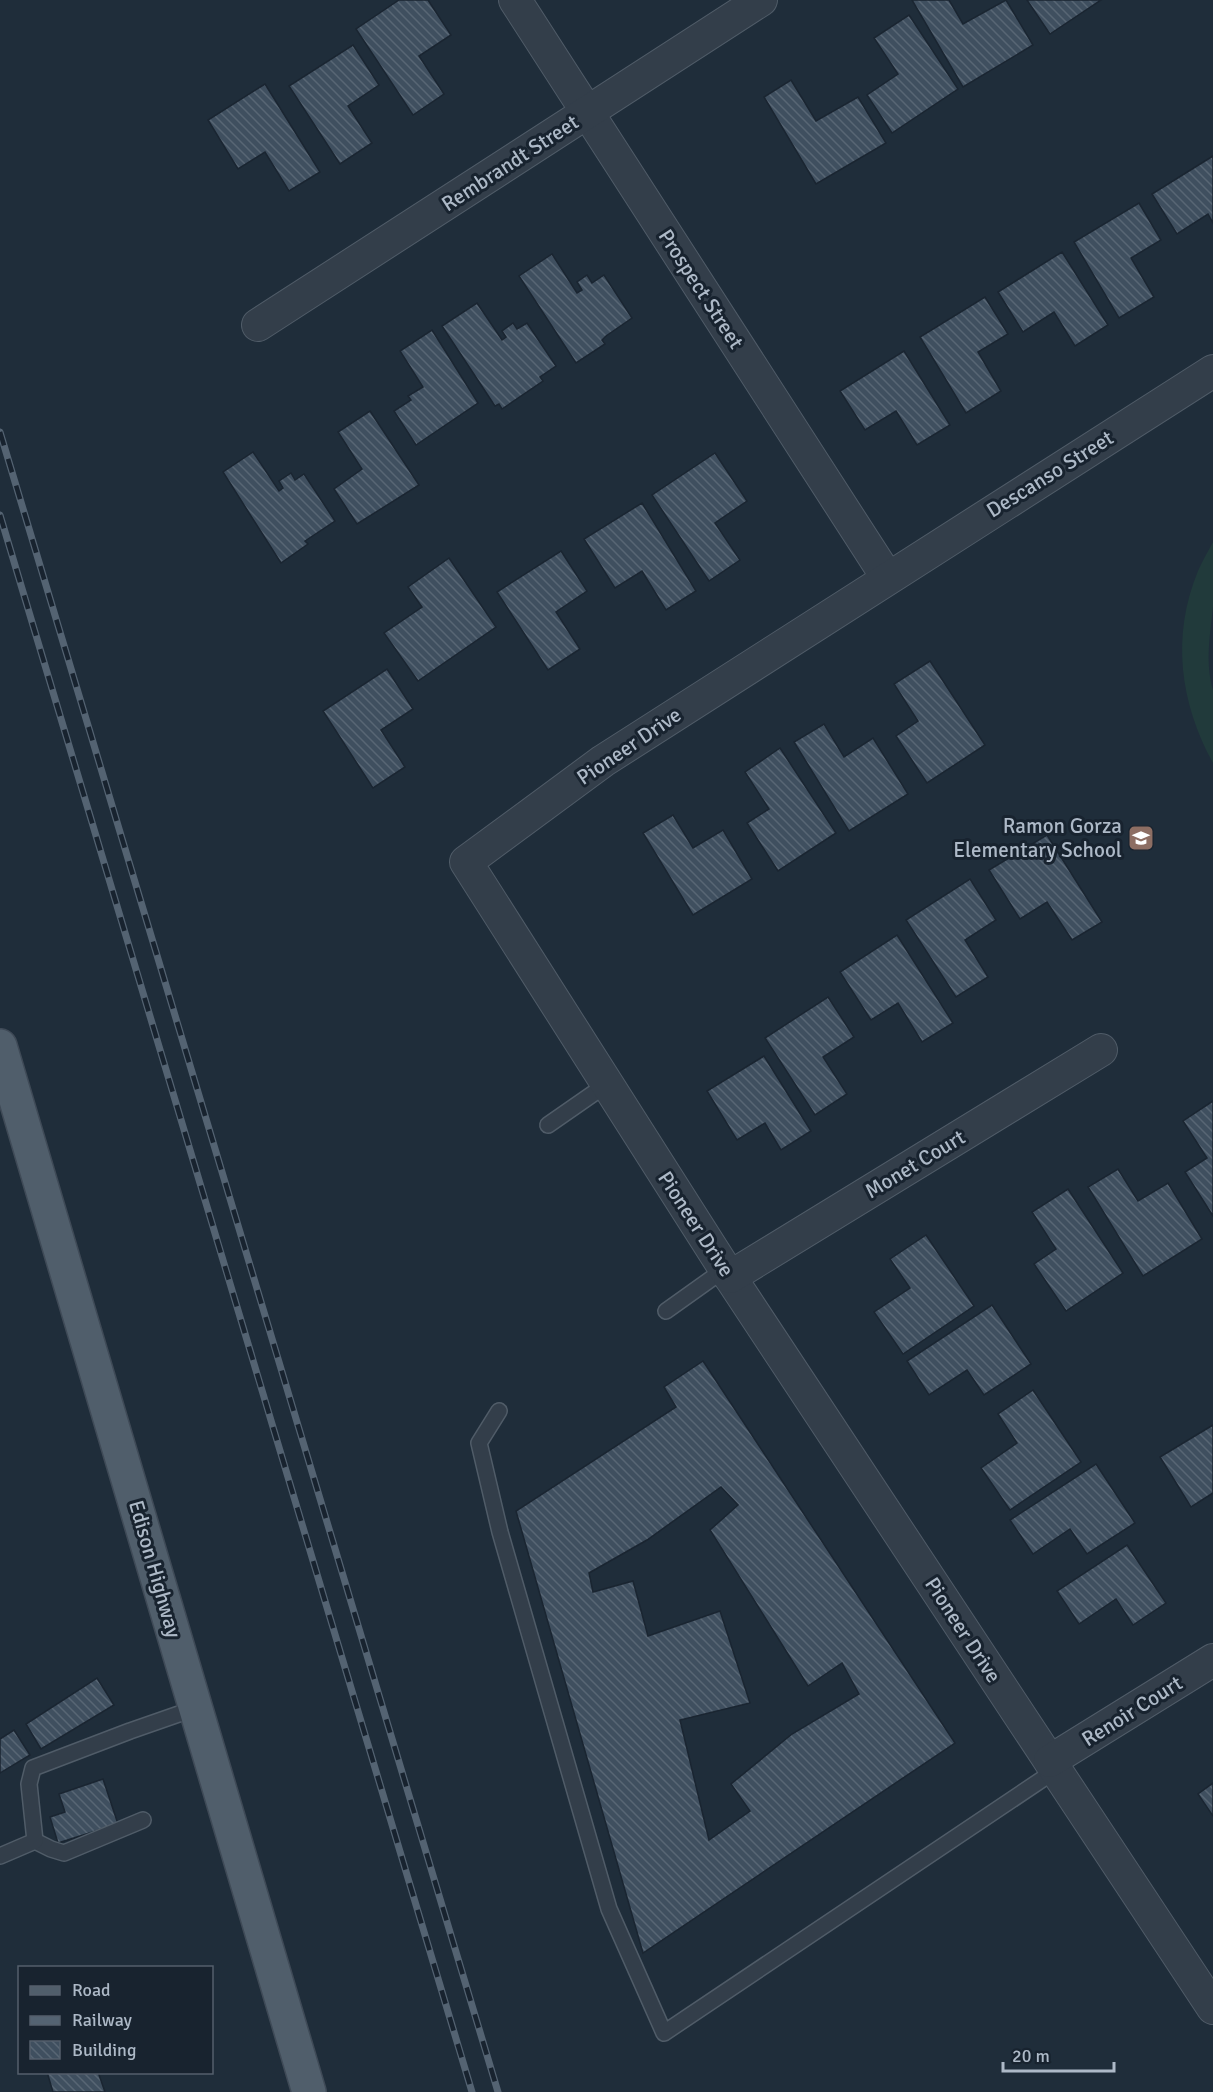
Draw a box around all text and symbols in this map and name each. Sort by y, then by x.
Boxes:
street label: Rembrandt Street [437,109,583,217]
street label: Prospect Street [653,224,749,354]
street label: Descanso Street [982,425,1118,523]
street label: Pioneer Drive [572,702,686,790]
place label: Ramon Gorza Elementary School [953,813,1122,863]
school or university icon: Ramon Gorza Elementary School [1126,823,1156,853]
street label: Monet Court [860,1124,970,1204]
street label: Pioneer Drive [652,1166,740,1282]
street label: Edison Highway [123,1497,187,1641]
street label: Pioneer Drive [919,1572,1007,1688]
street label: Renoir Court [1077,1670,1187,1752]
legend [18,1966,213,2074]
text: Road [72,1979,111,2001]
text: Railway [72,2009,133,2031]
scale bar [1003,2035,1114,2073]
text: Building [72,2039,136,2061]
text: 20 m [1012,2045,1050,2067]

